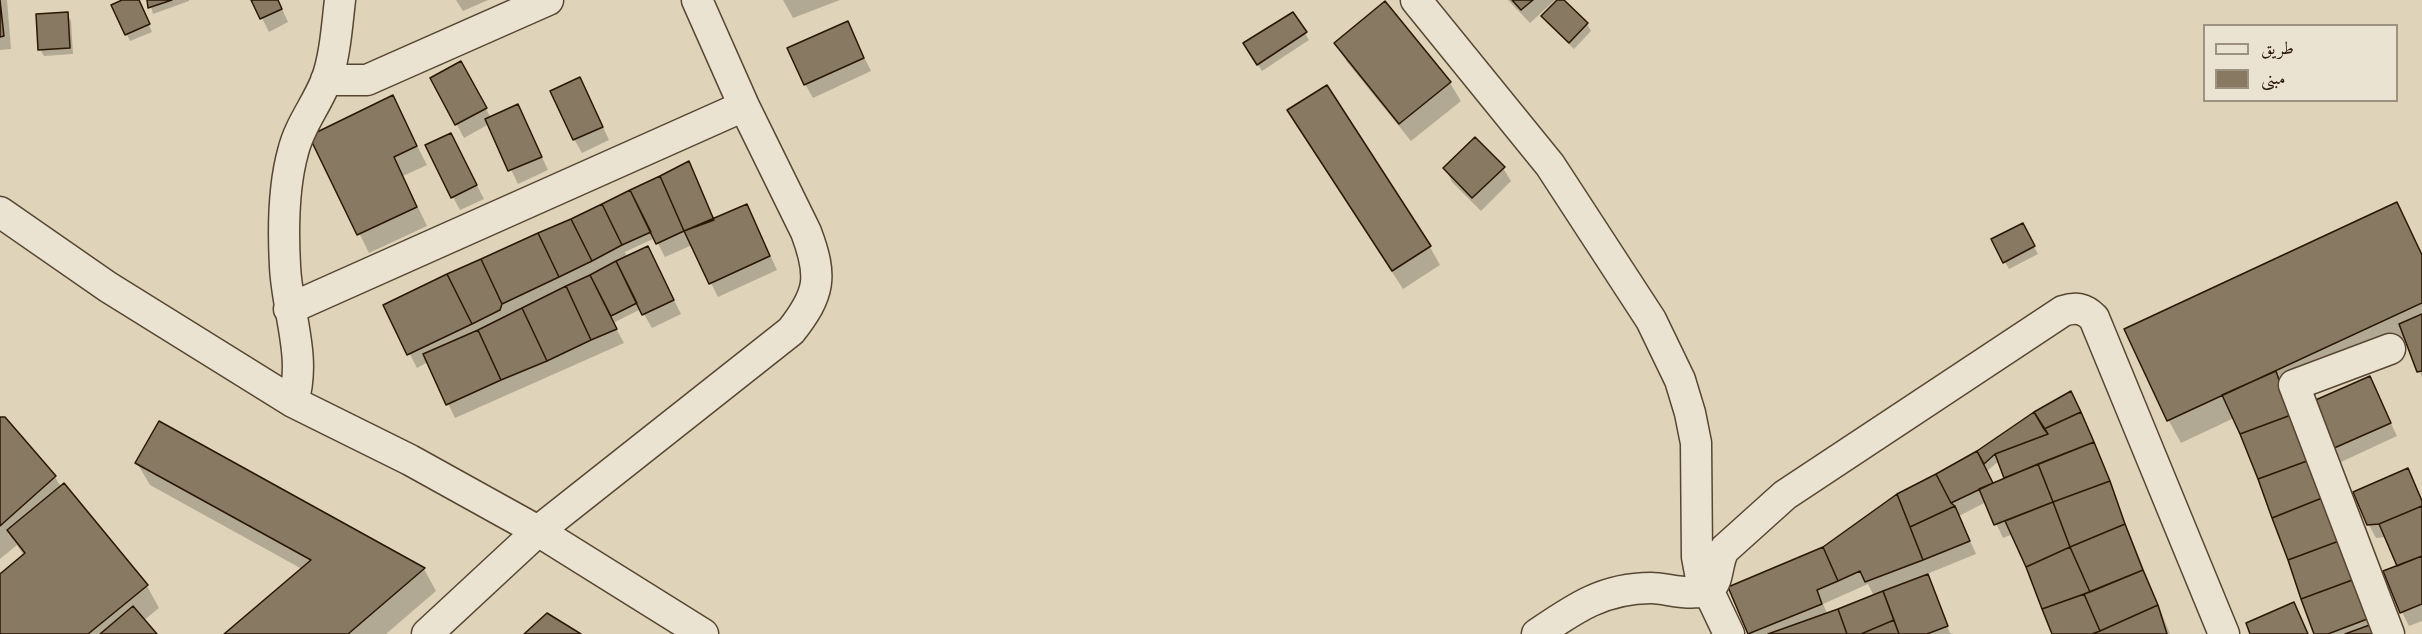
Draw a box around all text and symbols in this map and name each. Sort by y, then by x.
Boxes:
legend [2203,24,2398,102]
text: طريق [2261,36,2294,61]
text: مبنى [2261,66,2286,91]

